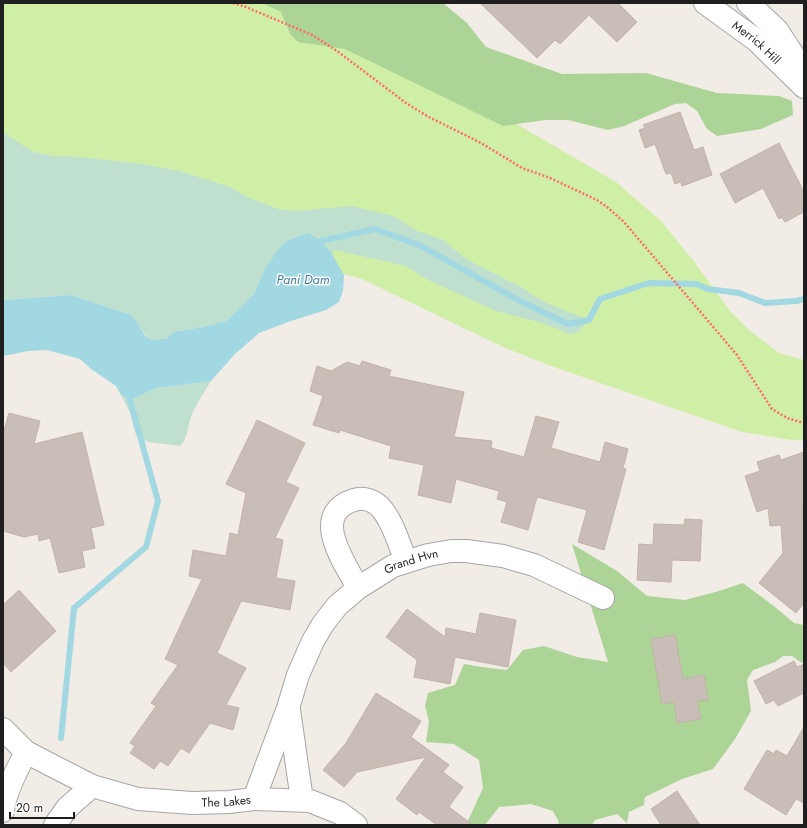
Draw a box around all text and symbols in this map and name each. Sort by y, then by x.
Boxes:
street label: Merrick Hill [728,17,785,69]
water label: Pani Dam [276,270,330,289]
street label: Grand Hvn [380,544,439,579]
street label: The Lakes [202,790,252,812]
scale bar [10,794,74,820]
text: 20 m [16,799,43,817]

